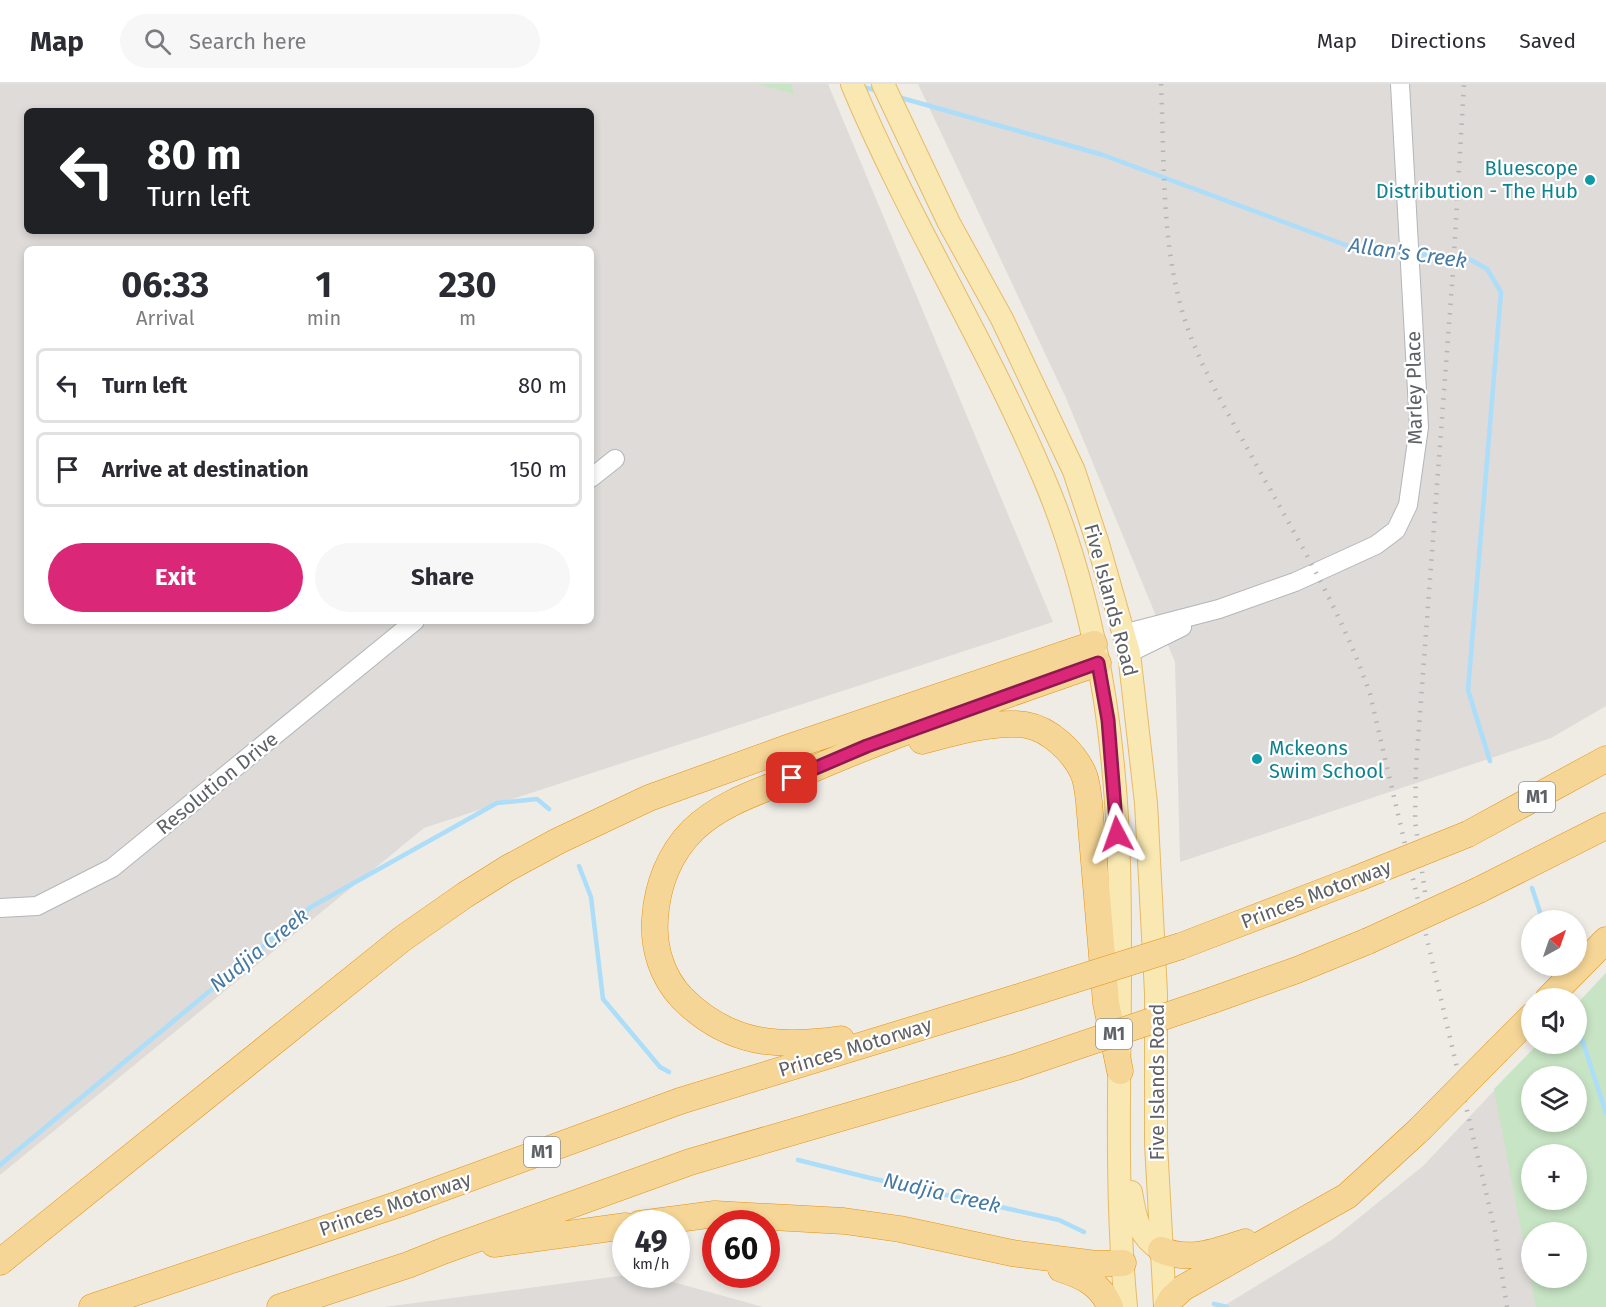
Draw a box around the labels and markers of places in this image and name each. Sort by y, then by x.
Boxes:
place label: Bluescope Distribution - The Hub [1376,156,1578,203]
marker: Bluescope Distribution - The Hub [1583,173,1597,187]
place label: Mckeons Swim School [1269,736,1384,783]
pin [766,752,817,803]
marker: Mckeons Swim School [1250,752,1264,766]

